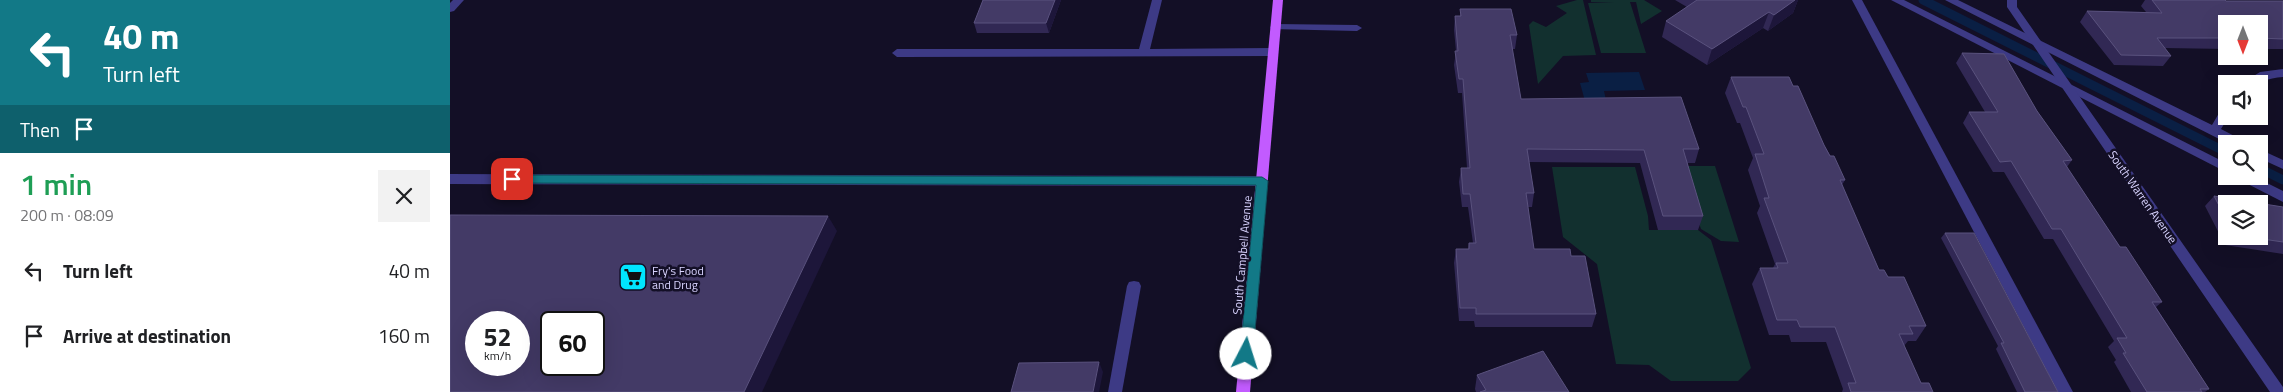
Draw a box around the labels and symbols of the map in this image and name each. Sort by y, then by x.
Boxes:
north arrow [2218,15,2268,65]
street label: South Warren Avenue [2104,147,2182,247]
pin [491,158,533,200]
street label: South Campbell Avenue [1227,195,1257,315]
place label: Fry's Food and Drug [652,261,704,294]
supermarket icon: Fry's Food and Drug [618,262,648,292]
speed limit sign: 60 [540,311,605,376]
position arrow [1219,327,1271,379]

